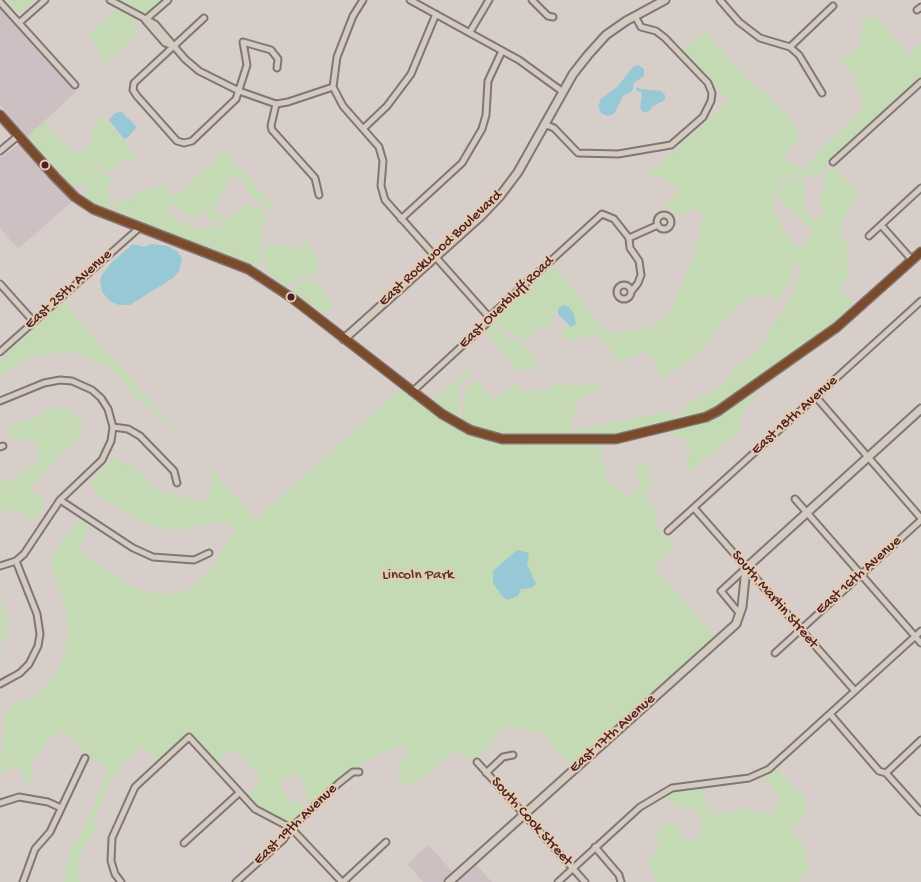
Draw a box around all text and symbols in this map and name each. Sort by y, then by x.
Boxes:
unlabelled marker [40,160,50,170]
street label: East Rockwood Boulevard [375,187,507,311]
street label: East 25th Avenue [22,246,116,334]
street label: East Overbluff Road [456,253,558,353]
unlabelled marker [286,292,296,302]
street label: East 18th Avenue [748,373,842,459]
street label: East 16th Avenue [812,533,906,619]
street label: South Martin Street [727,547,821,653]
park label: Lincoln Park [382,567,454,585]
street label: East 17th Avenue [566,691,660,777]
street label: South Cook Street [486,774,576,870]
street label: East 19th Avenue [250,781,342,869]

